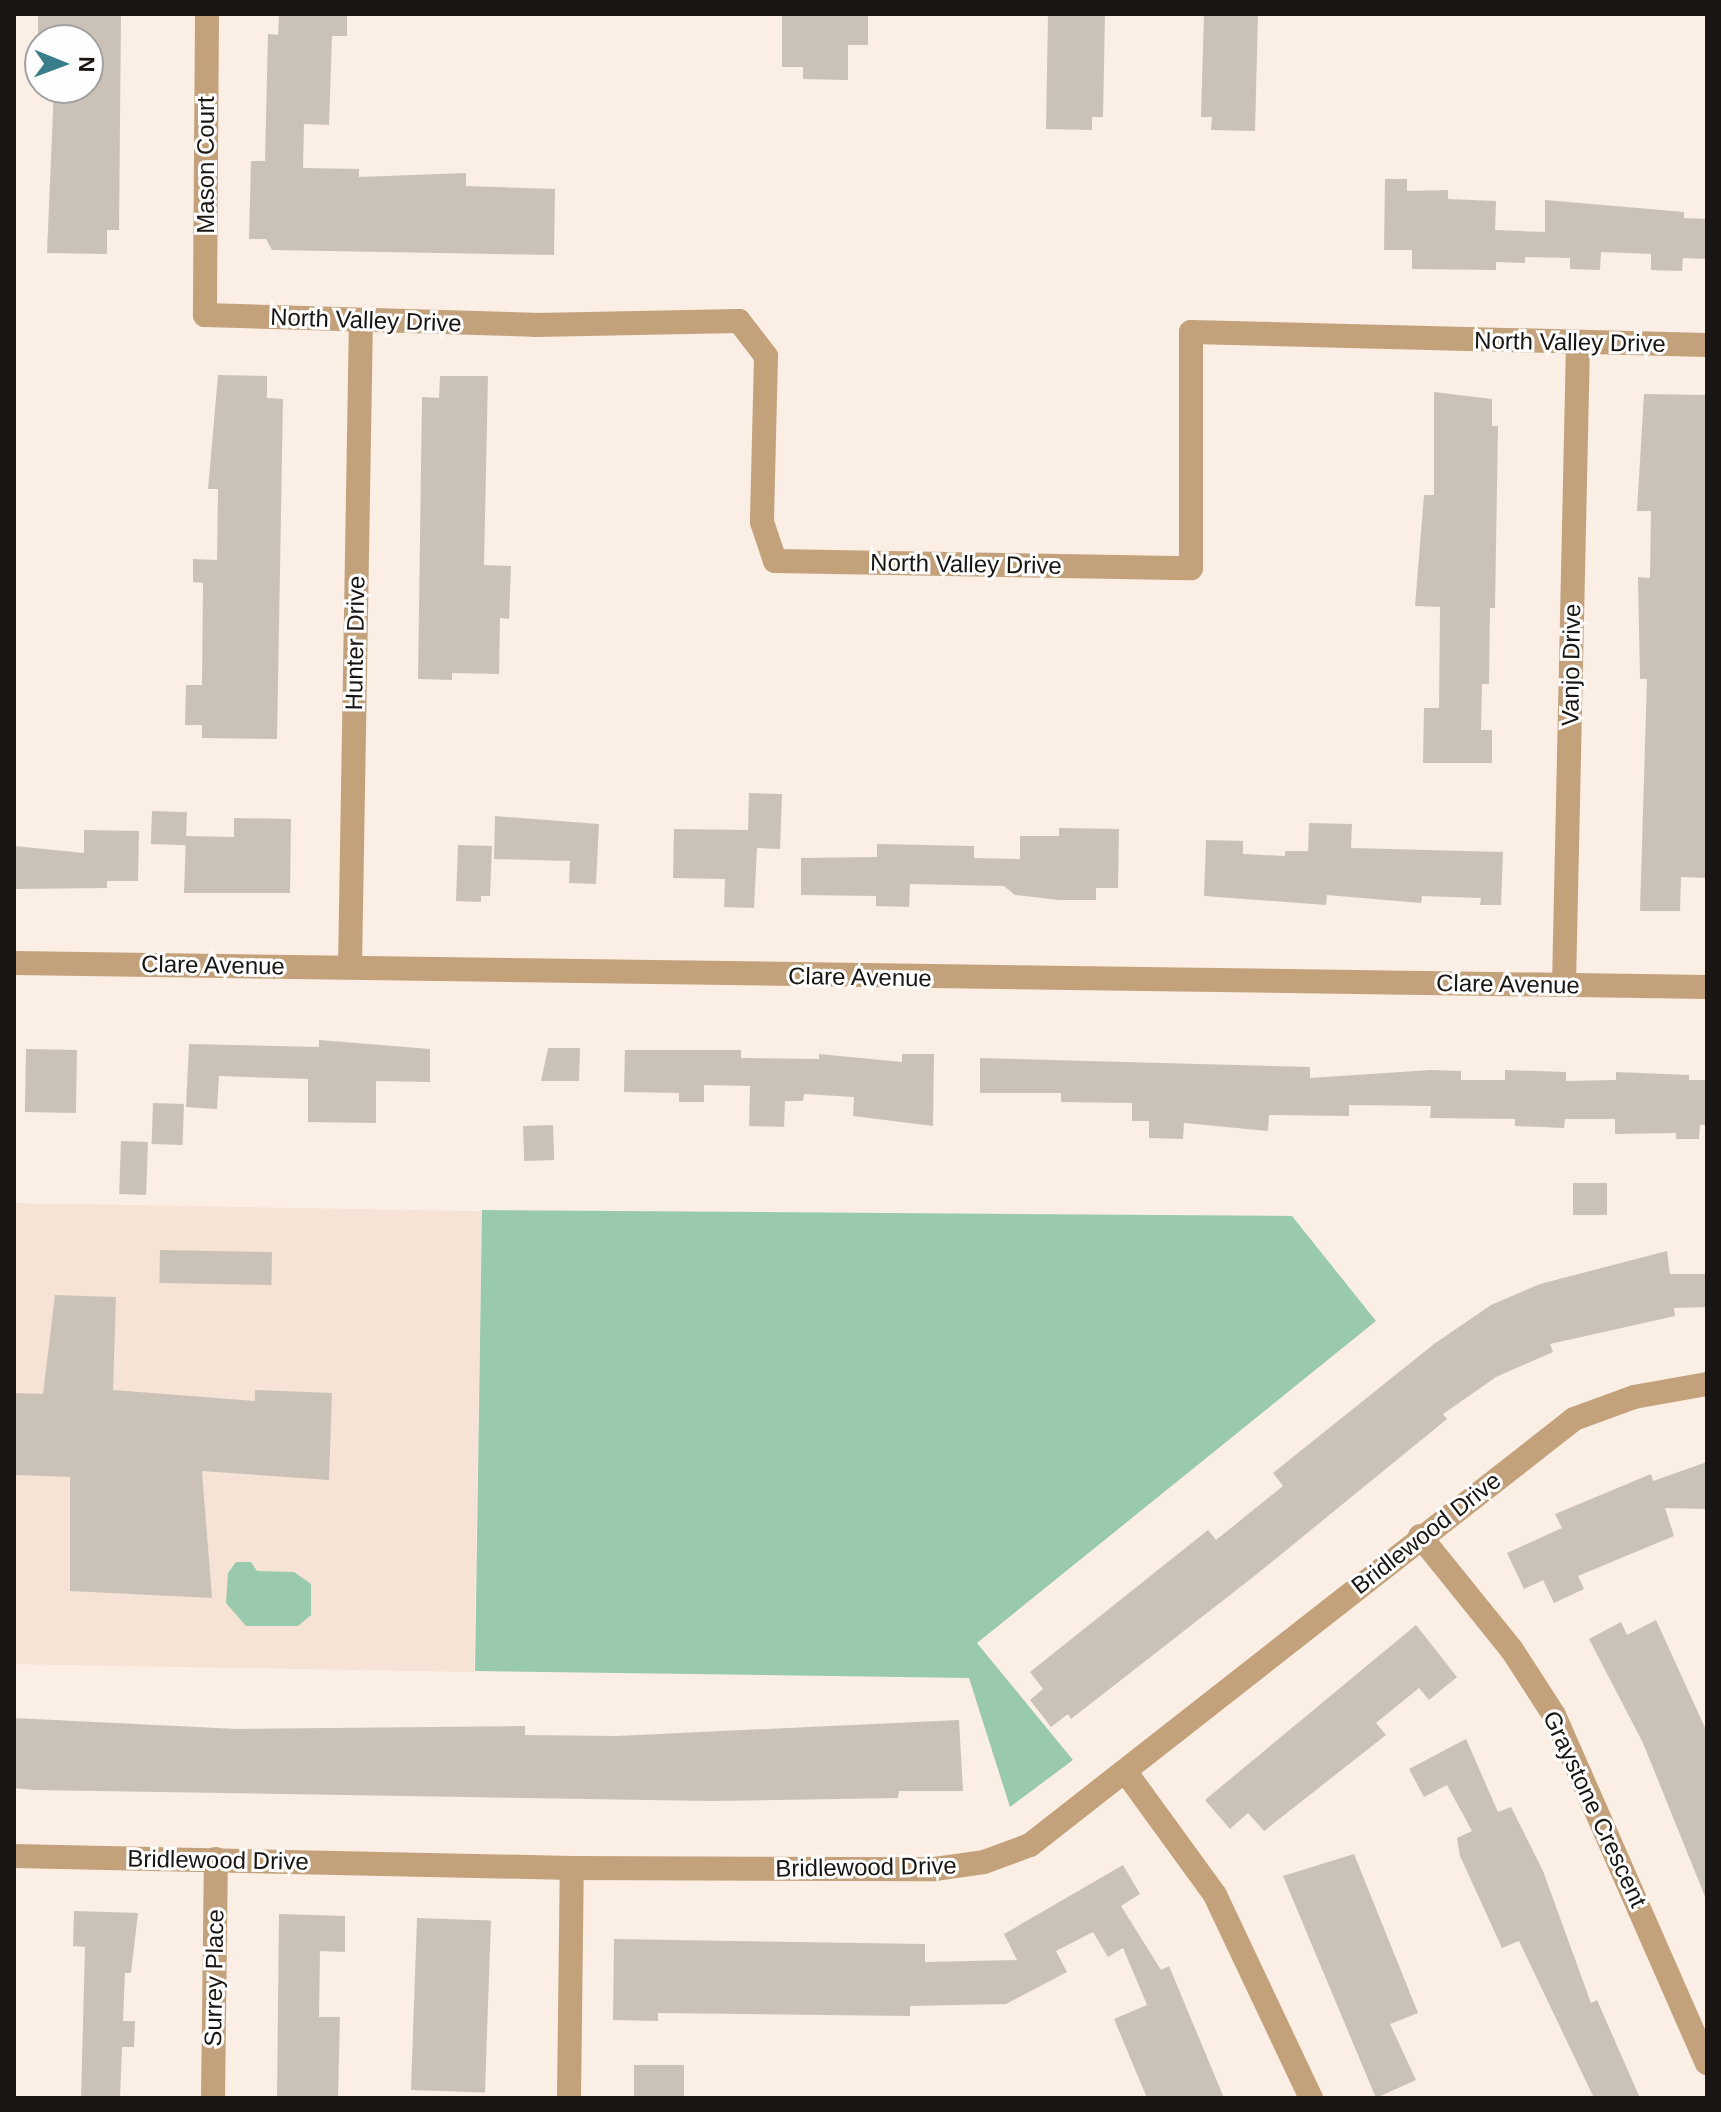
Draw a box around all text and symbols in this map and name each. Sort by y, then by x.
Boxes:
north arrow [24,24,104,104]
text: N [74,56,99,73]
street label: Mason Court [192,96,220,234]
street label: North Valley Drive [270,302,462,338]
street label: North Valley Drive [1474,326,1666,358]
street label: North Valley Drive [870,548,1062,580]
street label: Hunter Drive [339,575,371,711]
street label: Vanjo Drive [1556,604,1586,726]
street label: Clare Avenue [140,949,286,981]
street label: Clare Avenue [787,961,933,993]
street label: Clare Avenue [1435,968,1581,1000]
street label: Bridlewood Drive [1346,1466,1506,1600]
street label: Graystone Crescent [1537,1706,1653,1912]
street label: Bridlewood Drive [127,1844,309,1876]
street label: Bridlewood Drive [775,1851,957,1883]
street label: Surrey Place [198,1909,230,2047]

